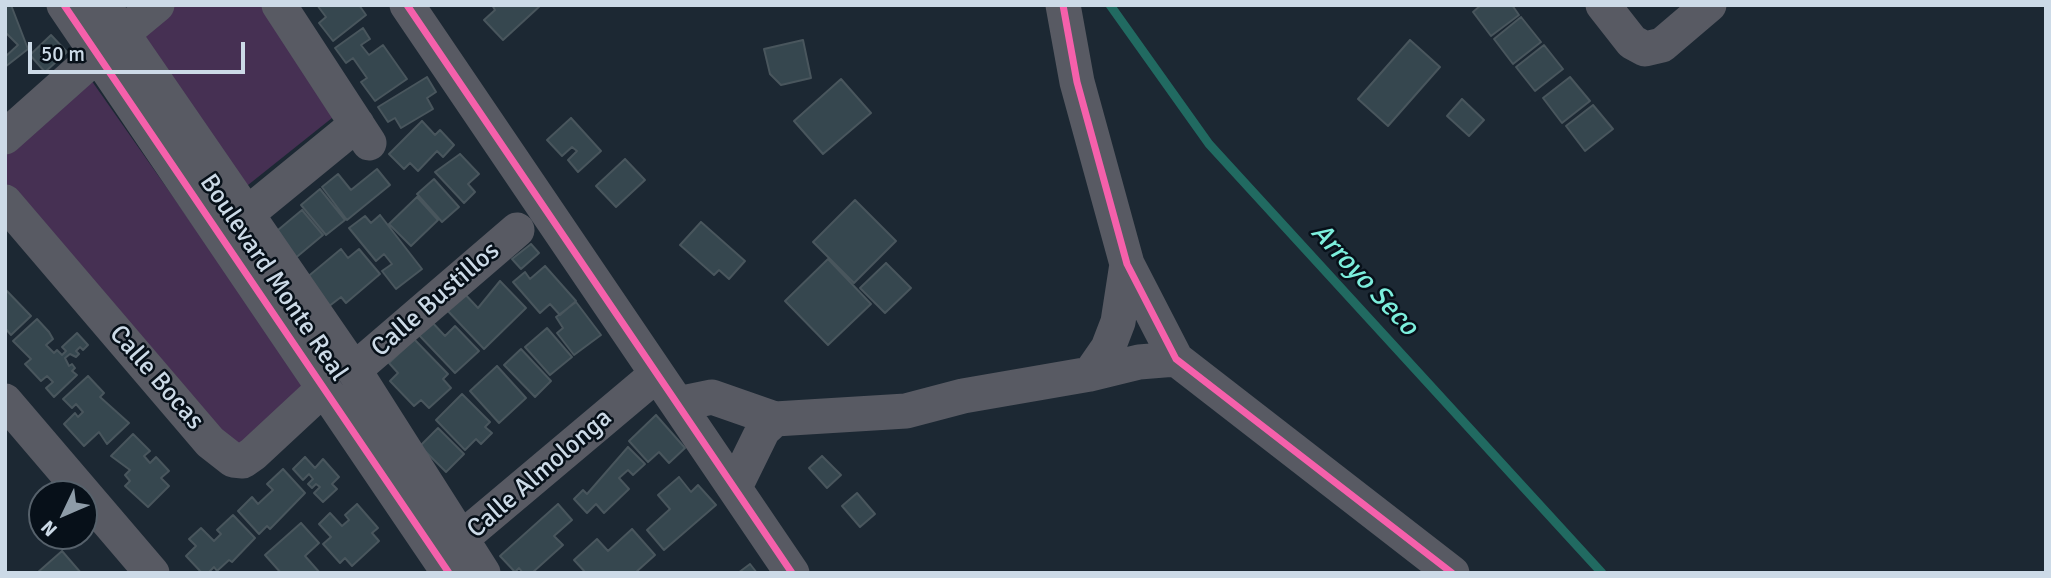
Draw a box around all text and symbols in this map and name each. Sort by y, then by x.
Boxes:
scale bar [32,28,248,72]
text: 50 m [41,41,85,67]
street label: Boulevard Monte Real [192,169,354,387]
water label: Arroyo Seco [1303,217,1425,343]
street label: Calle Bustillos [366,236,506,364]
street label: Calle Bocas [102,319,210,437]
street label: Calle Almolonga [461,403,619,545]
north arrow [28,480,98,550]
text: N [36,515,63,541]

